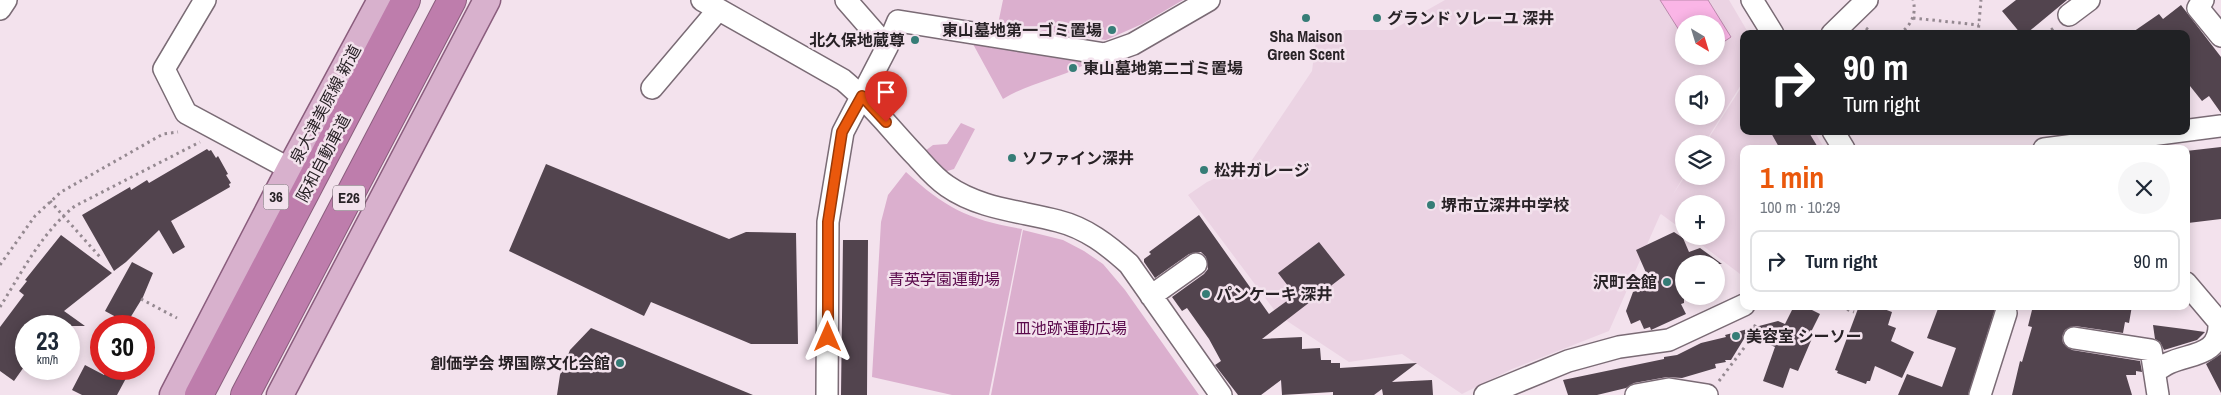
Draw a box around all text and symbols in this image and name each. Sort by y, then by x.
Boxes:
place label: グランド ソレーユ 深井 [1387,7,1554,29]
marker: Sha Maison Green Scent [1300,12,1312,24]
marker: グランド ソレーユ 深井 [1371,12,1383,24]
north arrow [1675,15,1725,65]
map controls [1675,15,1725,305]
place label: 東山墓地第一ゴミ置場 [942,19,1102,41]
marker: 東山墓地第一ゴミ置場 [1106,24,1118,36]
place label: Sha Maison Green Scent [1267,25,1345,65]
place label: 北久保地蔵尊 [809,29,905,51]
marker: 北久保地蔵尊 [909,34,921,46]
street label: 泉大津美原線 新道 [284,41,366,167]
text: 90 m [1843,44,1908,91]
icon: right [1760,50,1825,115]
place label: 東山墓地第二ゴミ置場 [1083,57,1243,79]
marker: 東山墓地第二ゴミ置場 [1067,62,1079,74]
pin [865,71,907,122]
button: sound [1675,75,1725,125]
icon: arrive [872,78,900,106]
text: Turn right [1843,89,1920,119]
street label: 阪和自動車道 [291,110,355,206]
button: layers [1675,135,1725,185]
place label: ソファイン深井 [1022,147,1134,169]
marker: ソファイン深井 [1006,152,1018,164]
text: 1 min [1760,157,1824,197]
place label: 松井ガレージ [1214,159,1310,181]
button: close [2118,162,2170,214]
marker: 松井ガレージ [1198,164,1210,176]
road number: 36 [264,184,288,210]
road number: E26 [333,186,365,210]
place label: 堺市立深井中学校 [1441,194,1569,216]
button: + [1675,195,1725,245]
text: 100 m · 10:29 [1760,196,1840,218]
marker: 堺市立深井中学校 [1425,199,1437,211]
icon: right [1762,247,1790,275]
text: Turn right [1805,248,1877,274]
text: 90 m [2133,248,2168,274]
button: − [1675,255,1725,305]
park label: 青英学園運動場 [888,268,1000,290]
place label: 沢町会館 [1593,271,1657,293]
marker: 沢町会館 [1661,276,1673,288]
place label: パンケーキ 深井 [1216,283,1332,305]
marker: パンケーキ 深井 [1200,288,1212,300]
position arrow [801,310,853,362]
speed limit sign: 30 [90,315,155,380]
park label: 皿池跡運動広場 [1015,317,1127,339]
text: 23 [36,324,59,358]
place label: 美容室 シーソー [1746,325,1862,347]
marker: 美容室 シーソー [1730,330,1742,342]
text: km/h [37,352,58,368]
place label: 創価学会 堺国際文化会館 [430,352,610,374]
marker: 創価学会 堺国際文化会館 [614,357,626,369]

